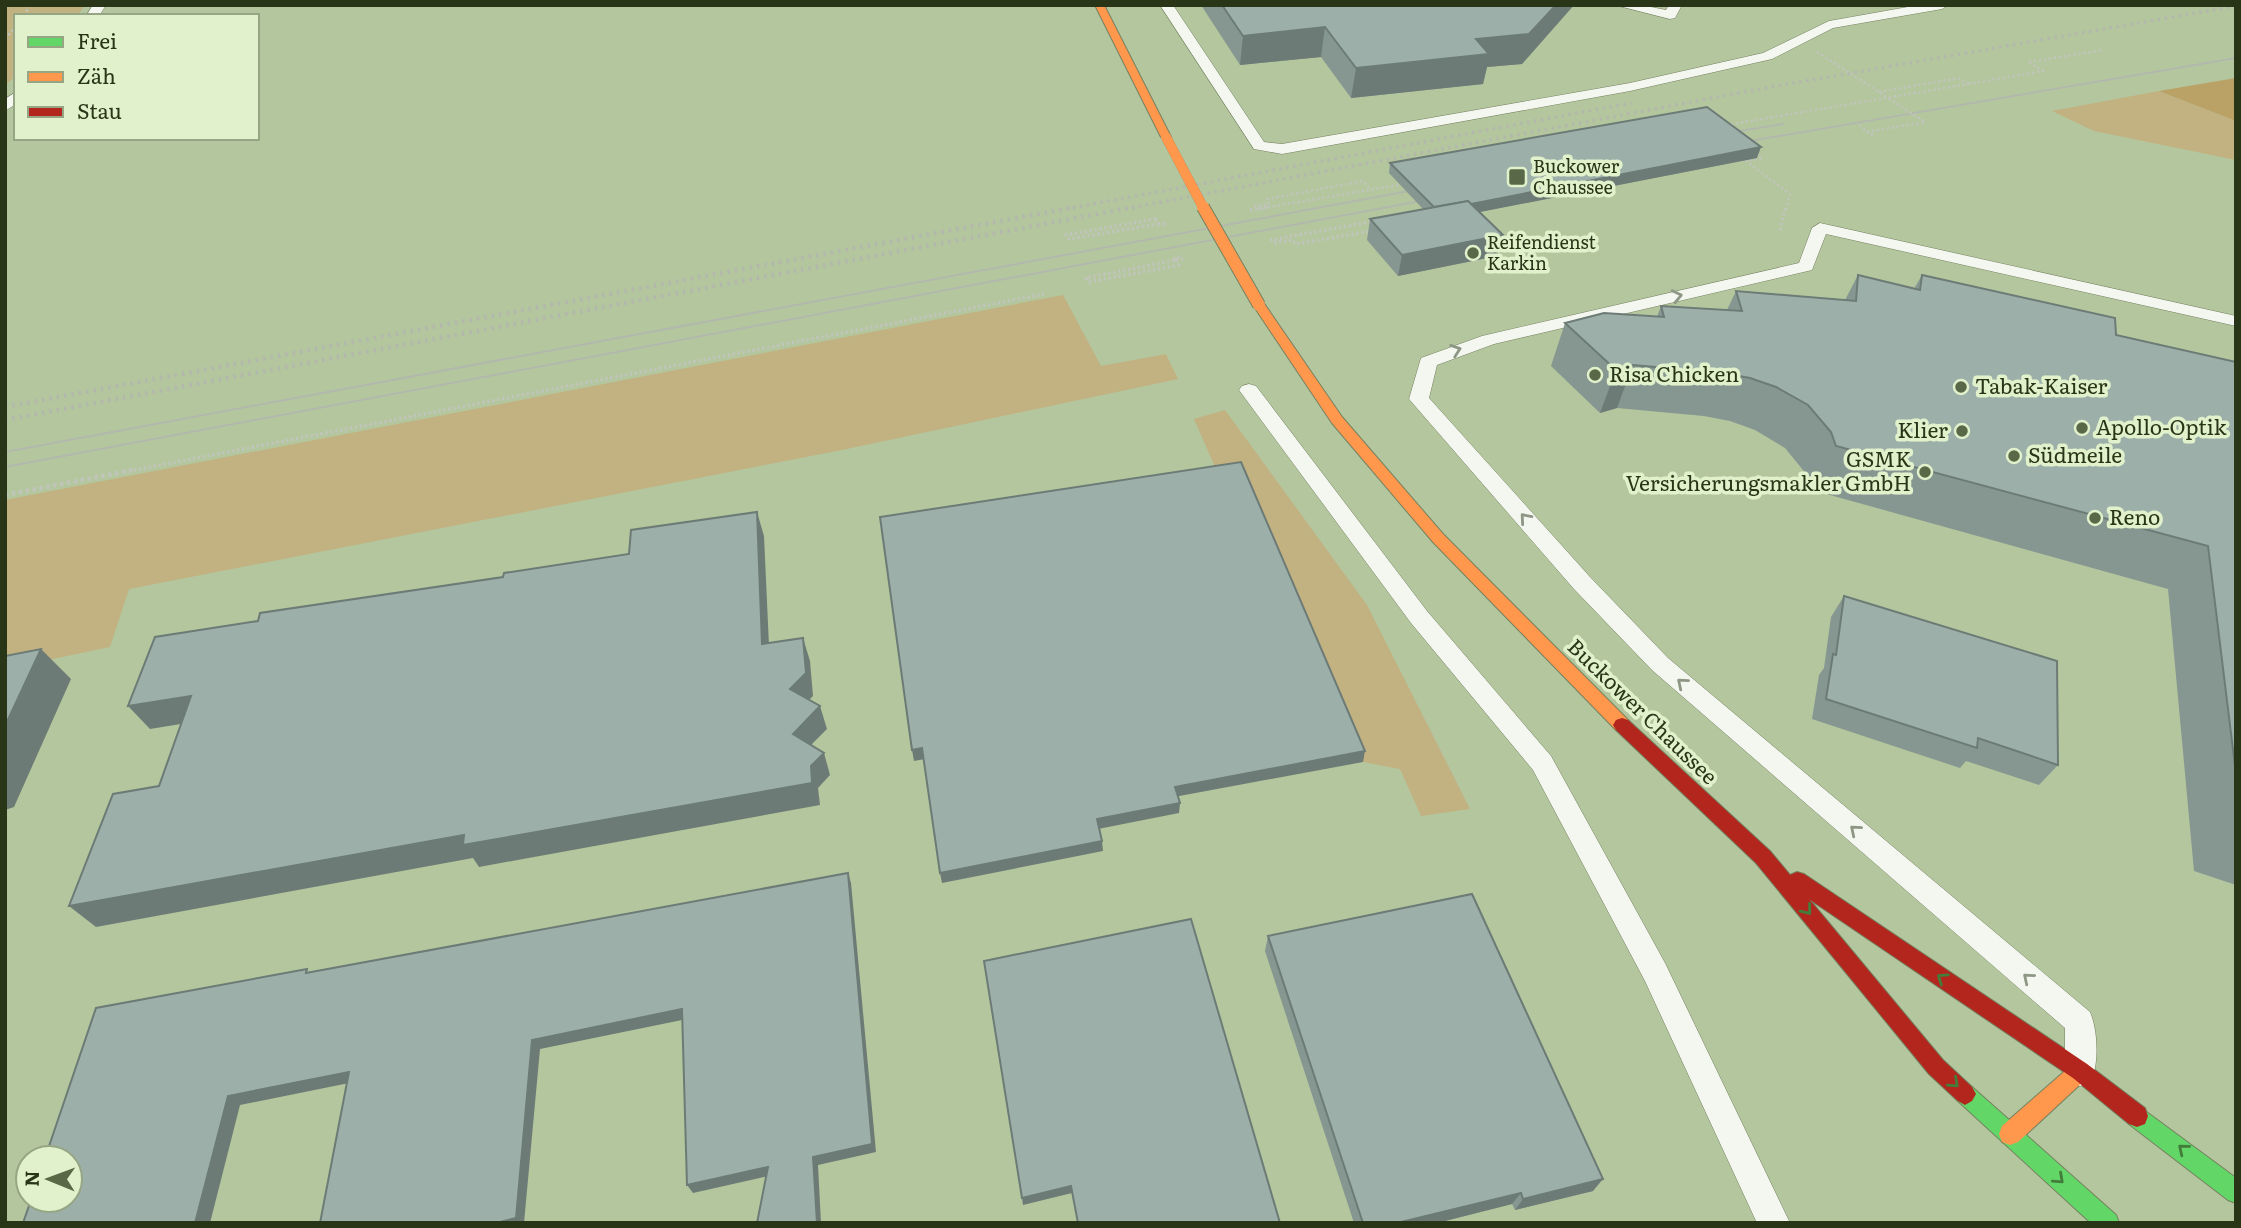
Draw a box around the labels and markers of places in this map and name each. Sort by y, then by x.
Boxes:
place label: Buckower Chaussee [1533,152,1620,200]
marker: Buckower Chaussee [1507,167,1527,187]
place label: Reifendienst Karkin [1487,228,1596,276]
marker: Reifendienst Karkin [1465,245,1481,261]
place label: Risa Chicken [1609,357,1739,388]
marker: Risa Chicken [1587,367,1603,383]
place label: Tabak-Kaiser [1975,369,2108,400]
marker: Tabak-Kaiser [1953,379,1969,395]
place label: Apollo-Optik [2096,410,2227,441]
place label: Klier [1898,413,1948,444]
marker: Apollo-Optik [2074,420,2090,436]
marker: Klier [1954,423,1970,439]
place label: Südmeile [2028,438,2122,469]
place label: GSMK Versicherungsmakler GmbH [1626,442,1911,497]
marker: Südmeile [2006,448,2022,464]
marker: GSMK Versicherungsmakler GmbH [1917,464,1933,480]
place label: Reno [2109,500,2160,531]
marker: Reno [2087,510,2103,526]

